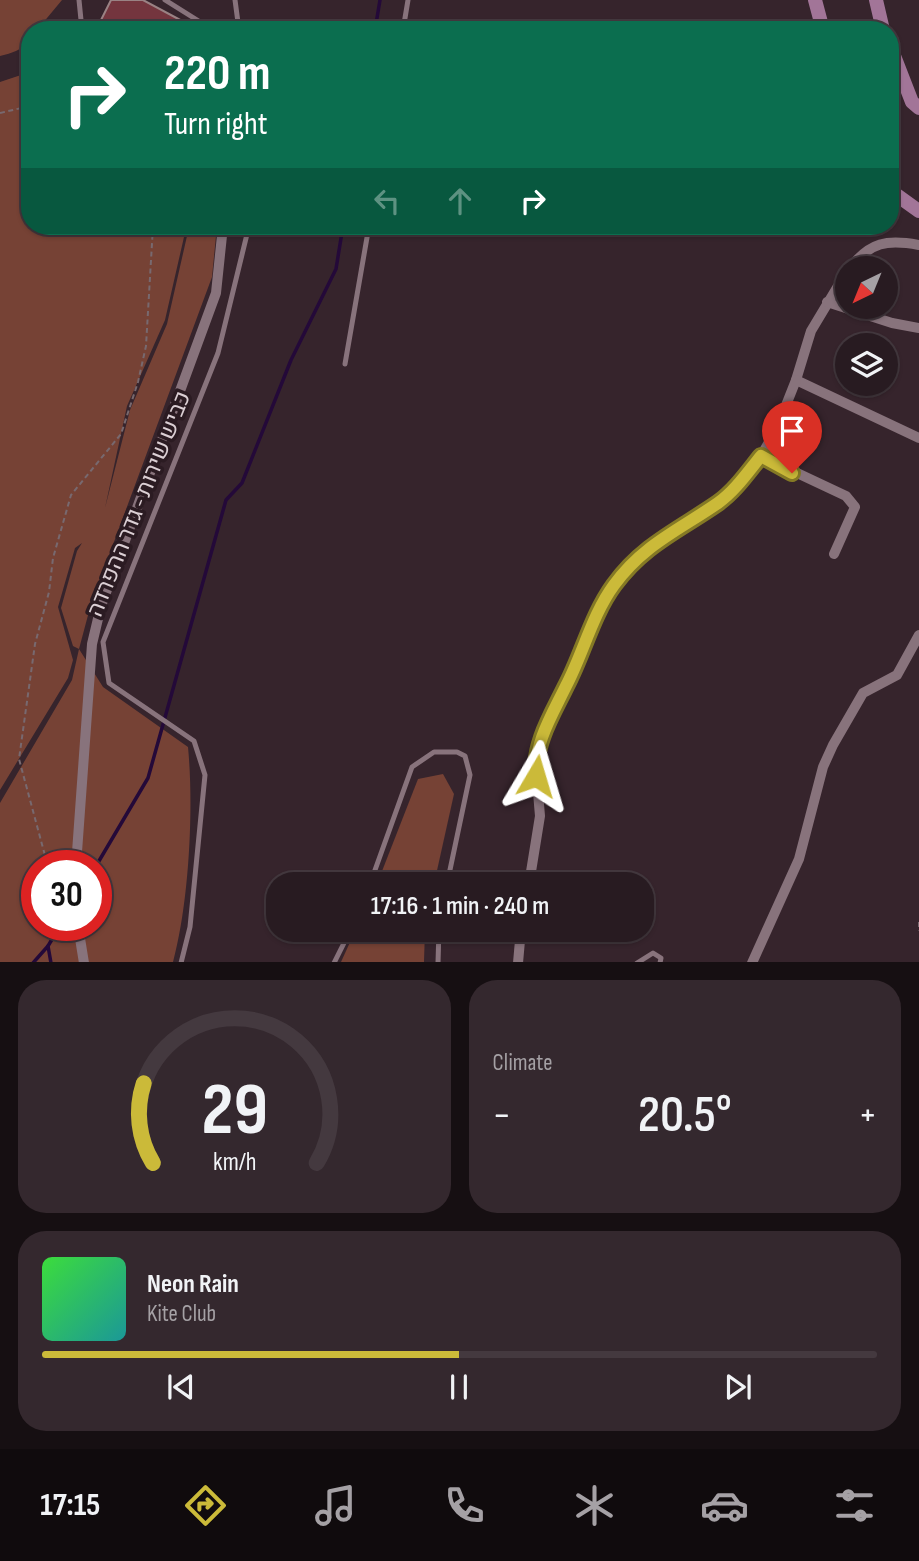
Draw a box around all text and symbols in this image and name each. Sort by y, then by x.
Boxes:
text: 220 m [164,45,270,104]
icon: right [49,49,140,140]
text: Turn right [164,105,268,144]
icon: left [368,182,406,220]
icon: ahead [441,182,479,220]
icon: right [514,182,552,220]
north arrow [835,256,898,318]
map controls [835,256,898,396]
button: layers [835,333,898,396]
street label: כביש שירות - גדר ההפרדה [81,387,197,621]
pin [762,401,822,473]
icon: arrive [773,412,811,450]
position arrow [499,739,573,813]
speed limit sign: 30 [21,850,112,941]
text: 17:16 · 1 min · 240 m [371,891,549,922]
text: Climate [493,1049,552,1077]
text: 29 [201,1067,267,1155]
text: 20.5° [638,1084,732,1147]
text: − [493,1093,511,1138]
text: + [858,1093,877,1138]
text: km/h [213,1146,256,1177]
text: Neon Rain [147,1269,239,1300]
text: Kite Club [147,1300,216,1328]
icon: previous [162,1368,200,1406]
icon: pause [440,1368,478,1406]
icon: next [719,1368,757,1406]
icon: directions [181,1481,230,1530]
icon: music [311,1481,360,1530]
icon: phone [440,1481,489,1530]
icon: climate [570,1481,619,1530]
icon: car [700,1481,749,1530]
icon: filters [830,1481,879,1530]
text: 17:15 [40,1486,100,1525]

